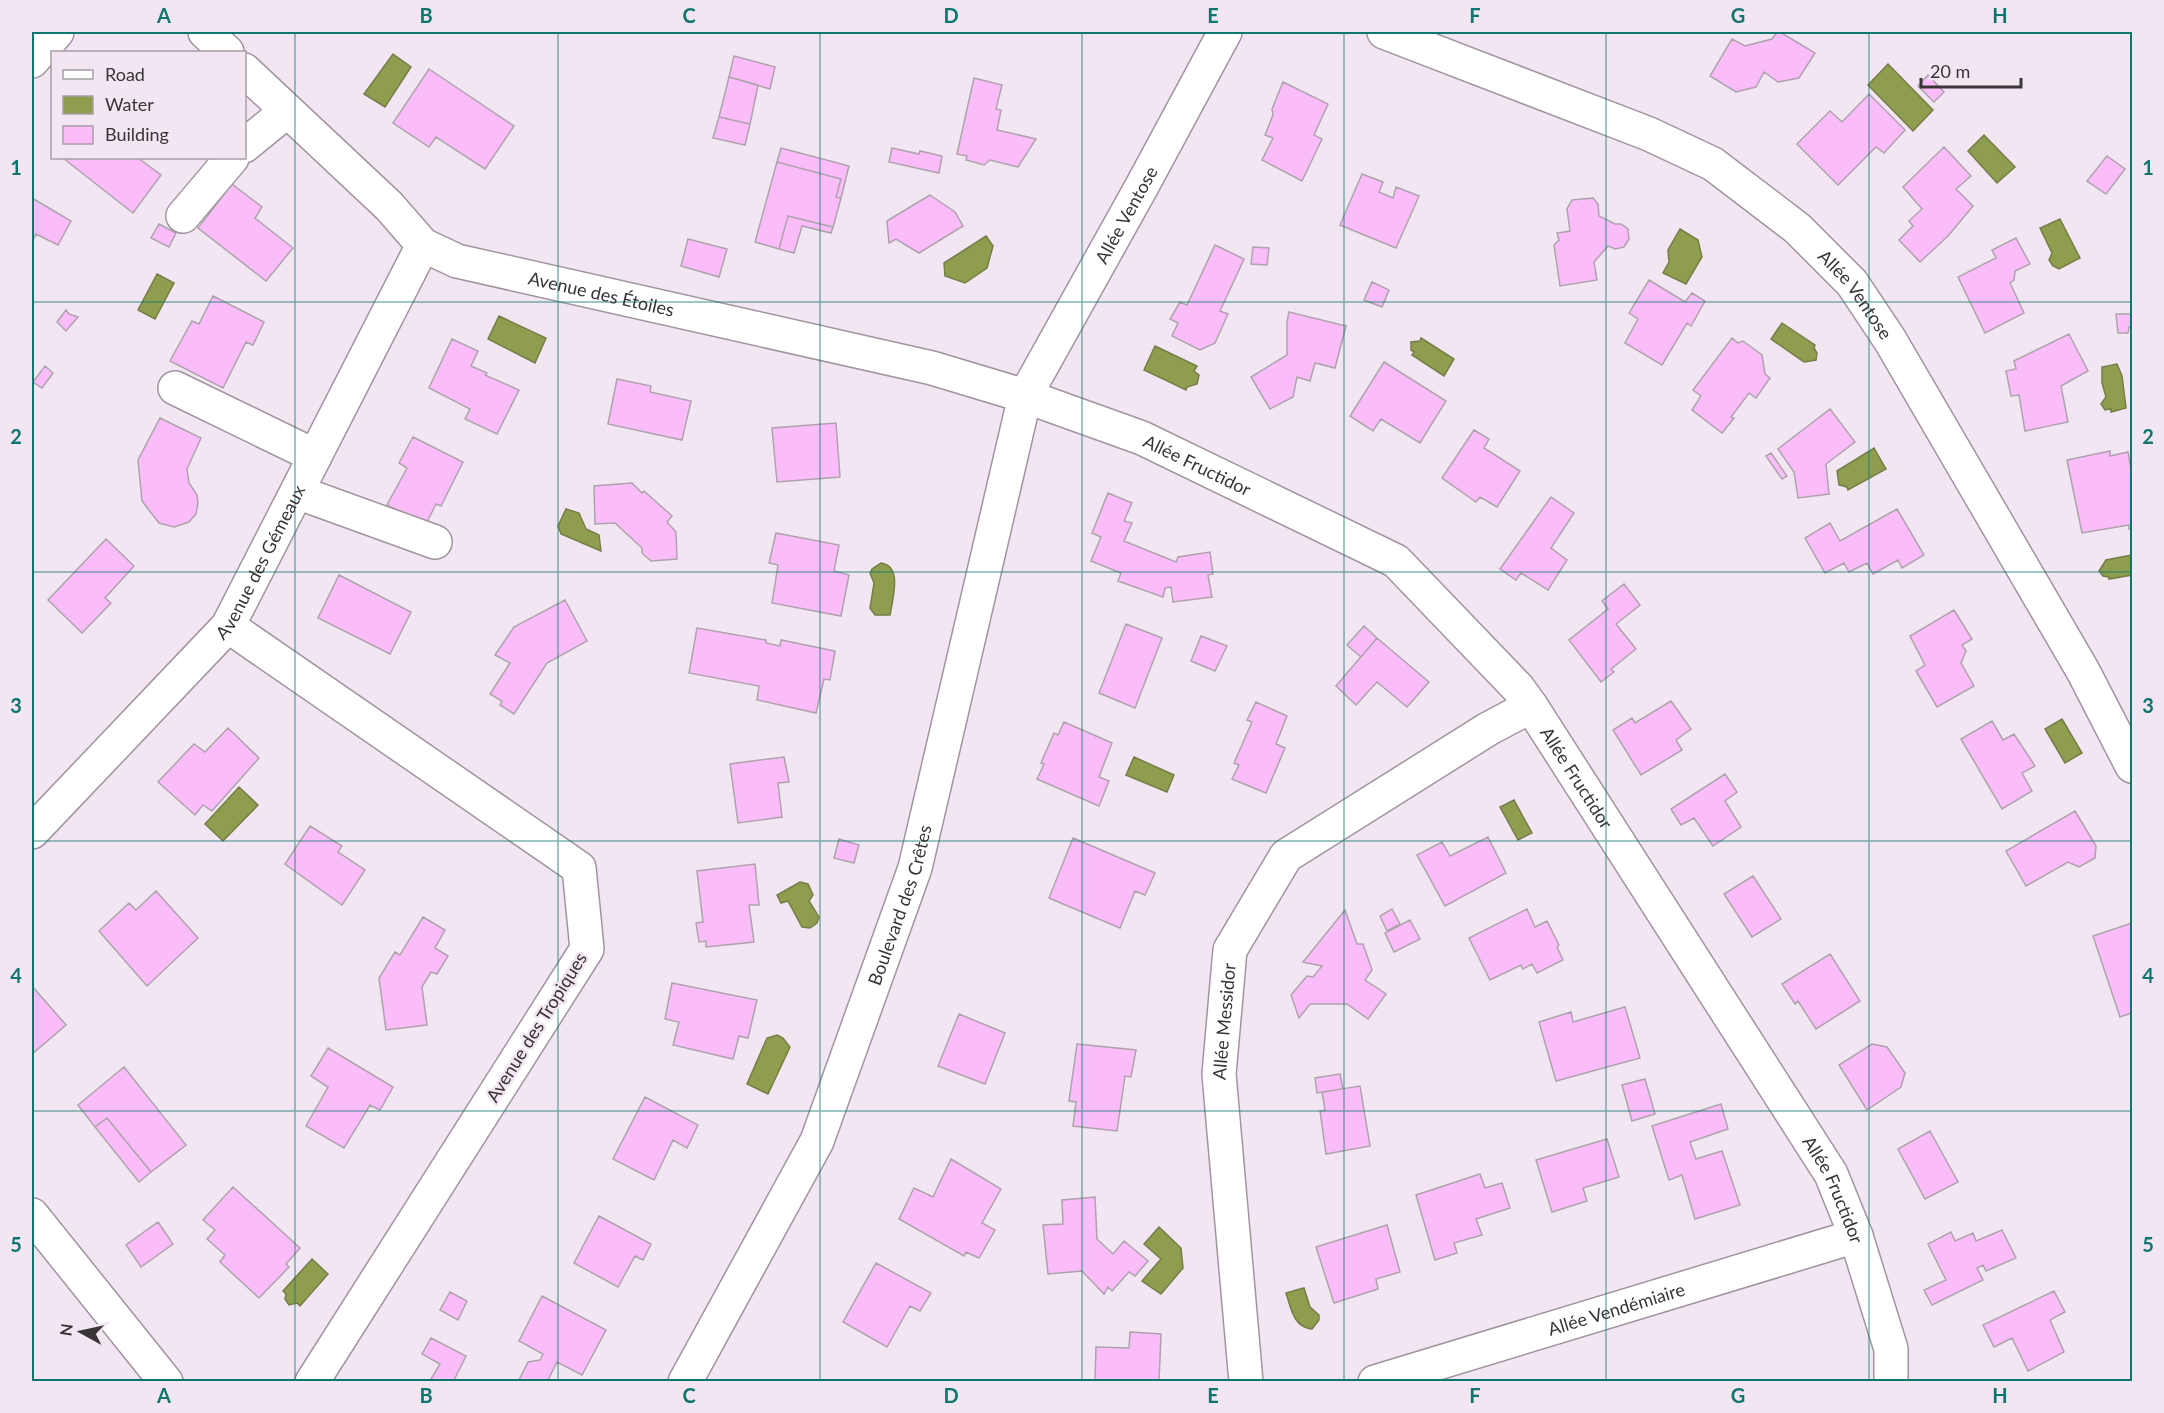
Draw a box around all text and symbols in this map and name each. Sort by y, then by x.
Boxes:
text: A [156,3,171,27]
text: B [419,3,433,27]
text: C [682,3,696,27]
text: D [943,3,959,27]
text: E [1207,3,1219,27]
text: F [1469,3,1481,27]
text: G [1731,3,1745,27]
text: H [1992,3,2008,27]
legend [51,51,246,159]
scale bar [1921,51,2022,89]
text: 20 m [1930,60,1970,82]
text: Road [105,63,145,85]
text: Water [105,93,154,115]
text: Building [105,123,169,145]
text: 1 [10,155,22,179]
text: 1 [2142,155,2154,179]
street label: Allée Ventose [1090,162,1162,267]
street label: Allée Ventose [1814,245,1897,343]
street label: Avenue des Étoiles [526,266,676,321]
text: 2 [10,424,22,448]
text: 2 [2142,424,2154,448]
street label: Allée Fructidor [1140,429,1255,500]
street label: Avenue des Gémeaux [210,481,309,644]
text: 3 [10,693,22,717]
text: 3 [2142,693,2154,717]
street label: Allée Fructidor [1536,722,1618,833]
street label: Boulevard des Crêtes [863,822,936,988]
street label: Avenue des Tropiques [481,948,591,1106]
street label: Allée Messidor [1208,962,1240,1081]
text: 4 [10,963,22,987]
text: 4 [2142,963,2154,987]
street label: Allée Fructidor [1798,1132,1869,1246]
text: 5 [10,1232,22,1256]
text: 5 [2142,1232,2154,1256]
street label: Allée Vendémiaire [1545,1278,1687,1340]
north arrow [51,1302,111,1362]
text: N [55,1322,76,1337]
text: A [156,1383,171,1407]
text: B [419,1383,433,1407]
text: C [682,1383,696,1407]
text: D [943,1383,959,1407]
text: E [1207,1383,1219,1407]
text: F [1469,1383,1481,1407]
text: G [1731,1383,1745,1407]
text: H [1992,1383,2008,1407]

